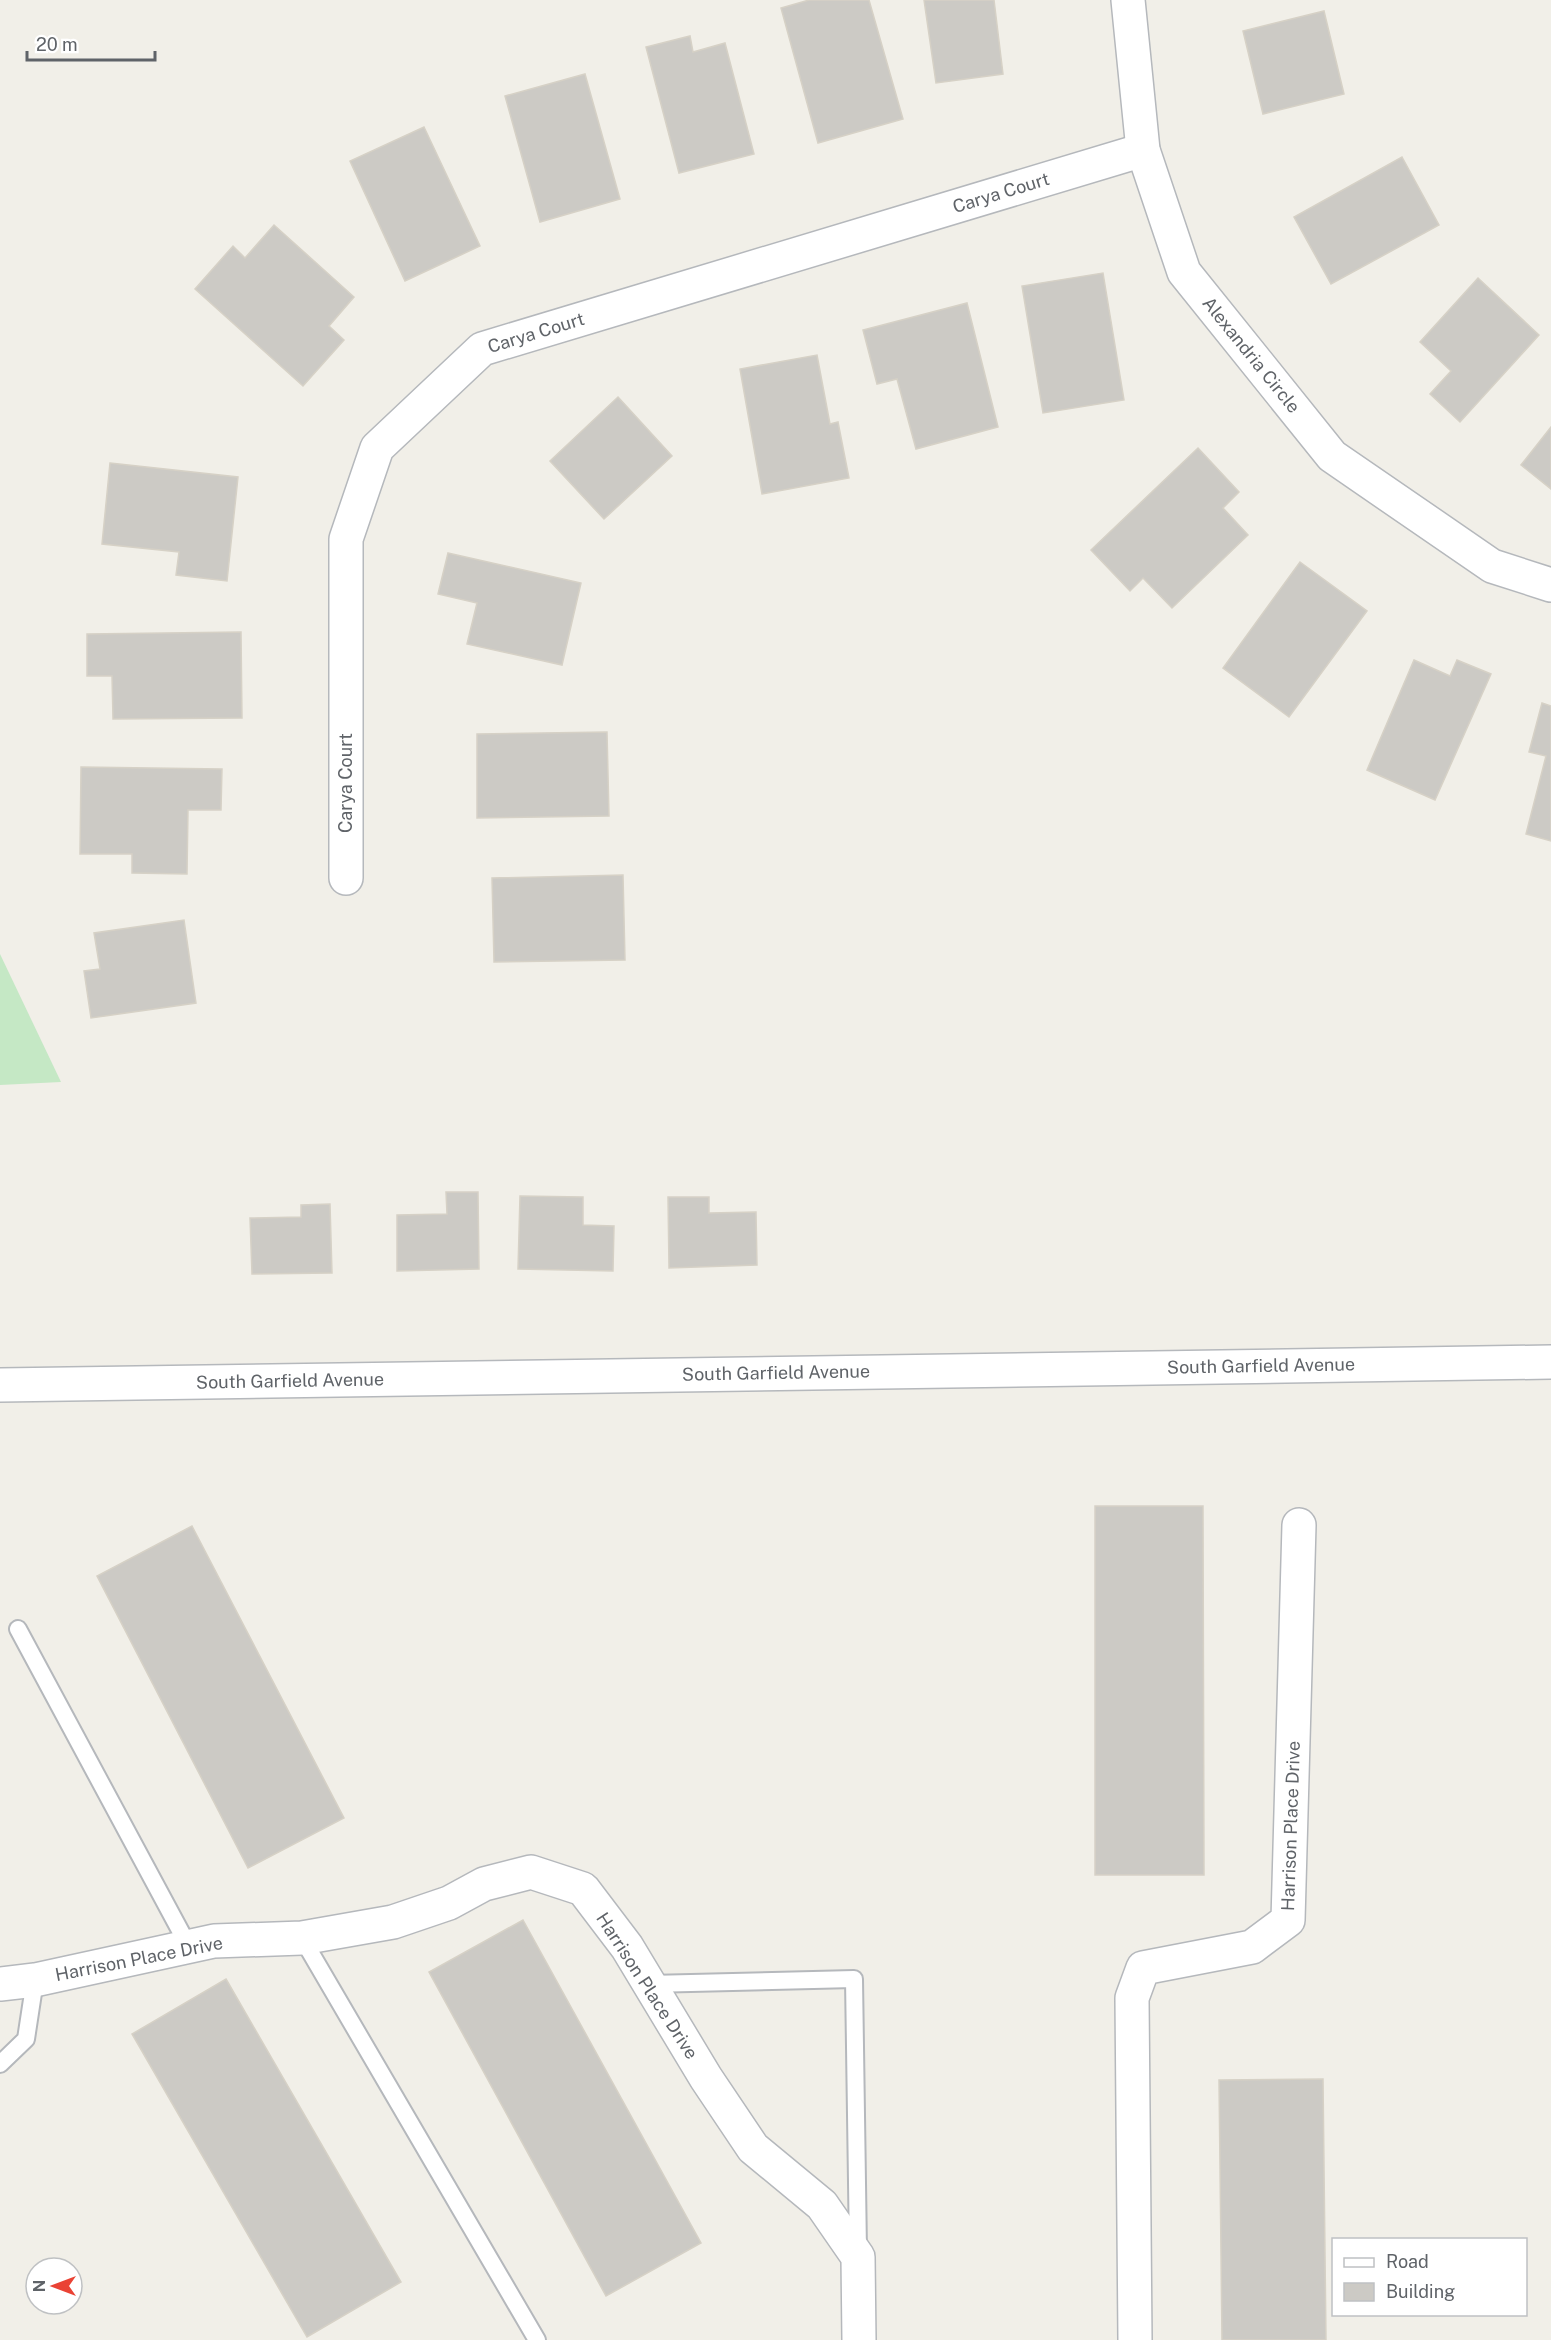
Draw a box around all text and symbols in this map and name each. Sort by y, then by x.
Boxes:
scale bar [27,24,154,62]
text: 20 m [36,34,78,55]
street label: Carya Court [950,168,1052,217]
street label: Alexandria Circle [1198,293,1305,417]
street label: Carya Court [485,308,587,357]
street label: Carya Court [335,733,356,833]
street label: South Garfield Avenue [1167,1353,1355,1378]
street label: South Garfield Avenue [682,1360,870,1385]
street label: South Garfield Avenue [196,1368,384,1393]
street label: Harrison Place Drive [1277,1741,1304,1911]
street label: Harrison Place Drive [592,1909,703,2063]
street label: Harrison Place Drive [53,1932,224,1985]
legend [1332,2238,1527,2316]
text: Road [1386,2251,1429,2272]
north arrow [24,2256,84,2316]
text: N [30,2280,49,2292]
text: Building [1386,2281,1455,2302]

